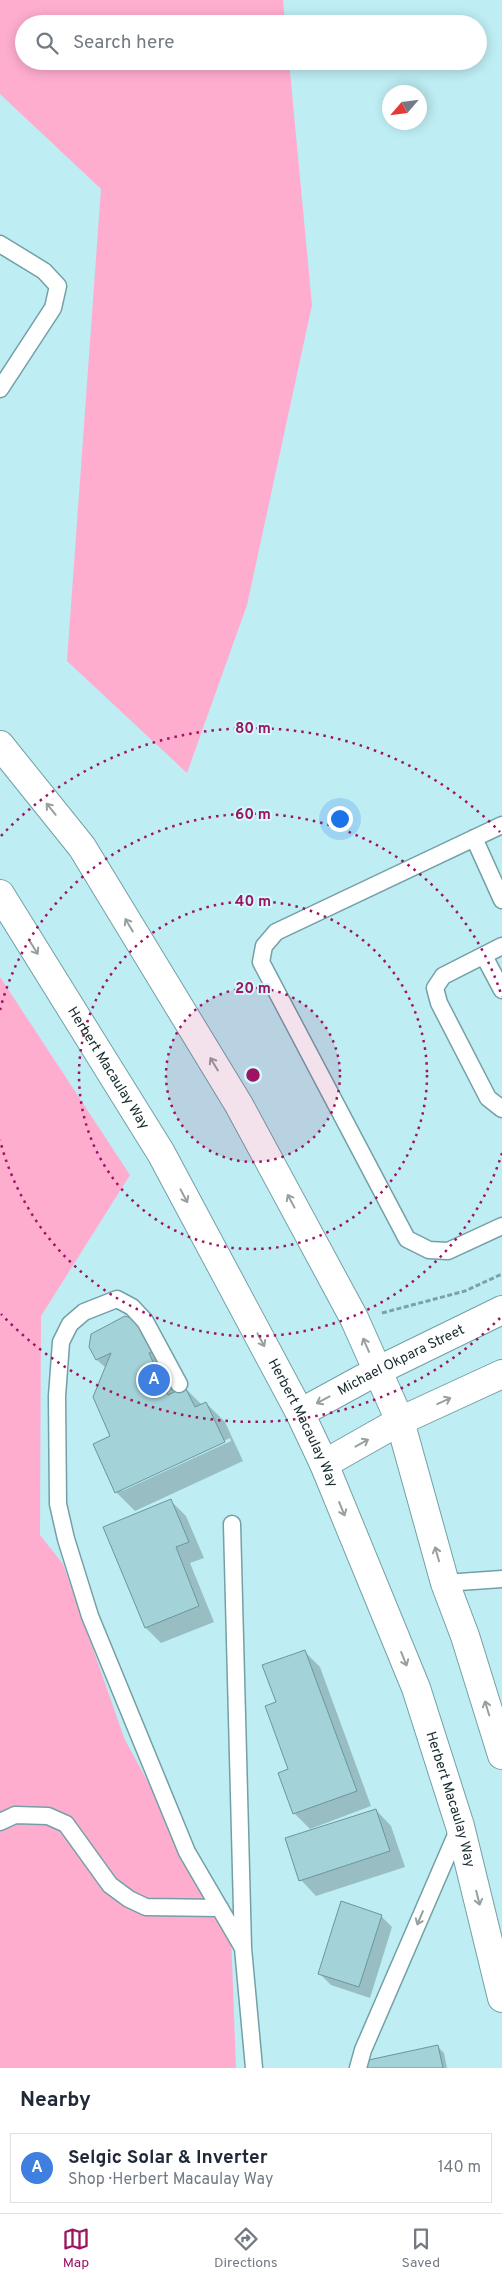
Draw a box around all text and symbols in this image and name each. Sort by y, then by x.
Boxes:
search box [15,15,487,70]
icon: search [33,29,61,57]
text: Search here [73,31,175,55]
north arrow [382,85,427,130]
text: 80 m [235,720,271,739]
one-way arrow [46,803,57,816]
text: 60 m [235,806,271,825]
your location [327,806,353,832]
text: 40 m [235,893,271,912]
one-way arrow [124,918,135,932]
one-way arrow [30,940,40,954]
text: 20 m [235,980,271,999]
street label: Herbert Macaulay Way [64,1004,153,1133]
one-way arrow [208,1057,218,1071]
centre of rings [244,1066,262,1084]
one-way arrow [179,1189,189,1204]
one-way arrow [285,1194,295,1208]
street label: Michael Okpara Street [335,1321,467,1399]
one-way arrow [256,1332,266,1347]
one-way arrow [360,1338,370,1353]
street label: Herbert Macaulay Way [264,1356,341,1490]
pin: A [138,1361,170,1399]
one-way arrow [316,1396,331,1405]
one-way arrow [436,1396,451,1405]
one-way arrow [354,1437,368,1447]
one-way arrow [338,1501,348,1516]
one-way arrow [432,1546,441,1562]
one-way arrow [400,1651,409,1666]
one-way arrow [482,1701,492,1717]
street label: Herbert Macaulay Way [422,1729,478,1869]
one-way arrow [474,1889,483,1905]
one-way arrow [414,1911,423,1926]
text: Nearby [20,2087,91,2114]
text: Selgic Solar & Inverter [68,2146,268,2170]
text: A [31,2158,43,2178]
text: 140 m [438,2158,481,2178]
text: Shop · Herbert Macaulay Way [68,2170,273,2190]
tab: Map [62,2225,90,2272]
tab: Directions [214,2225,278,2272]
tab: Saved [402,2225,440,2272]

